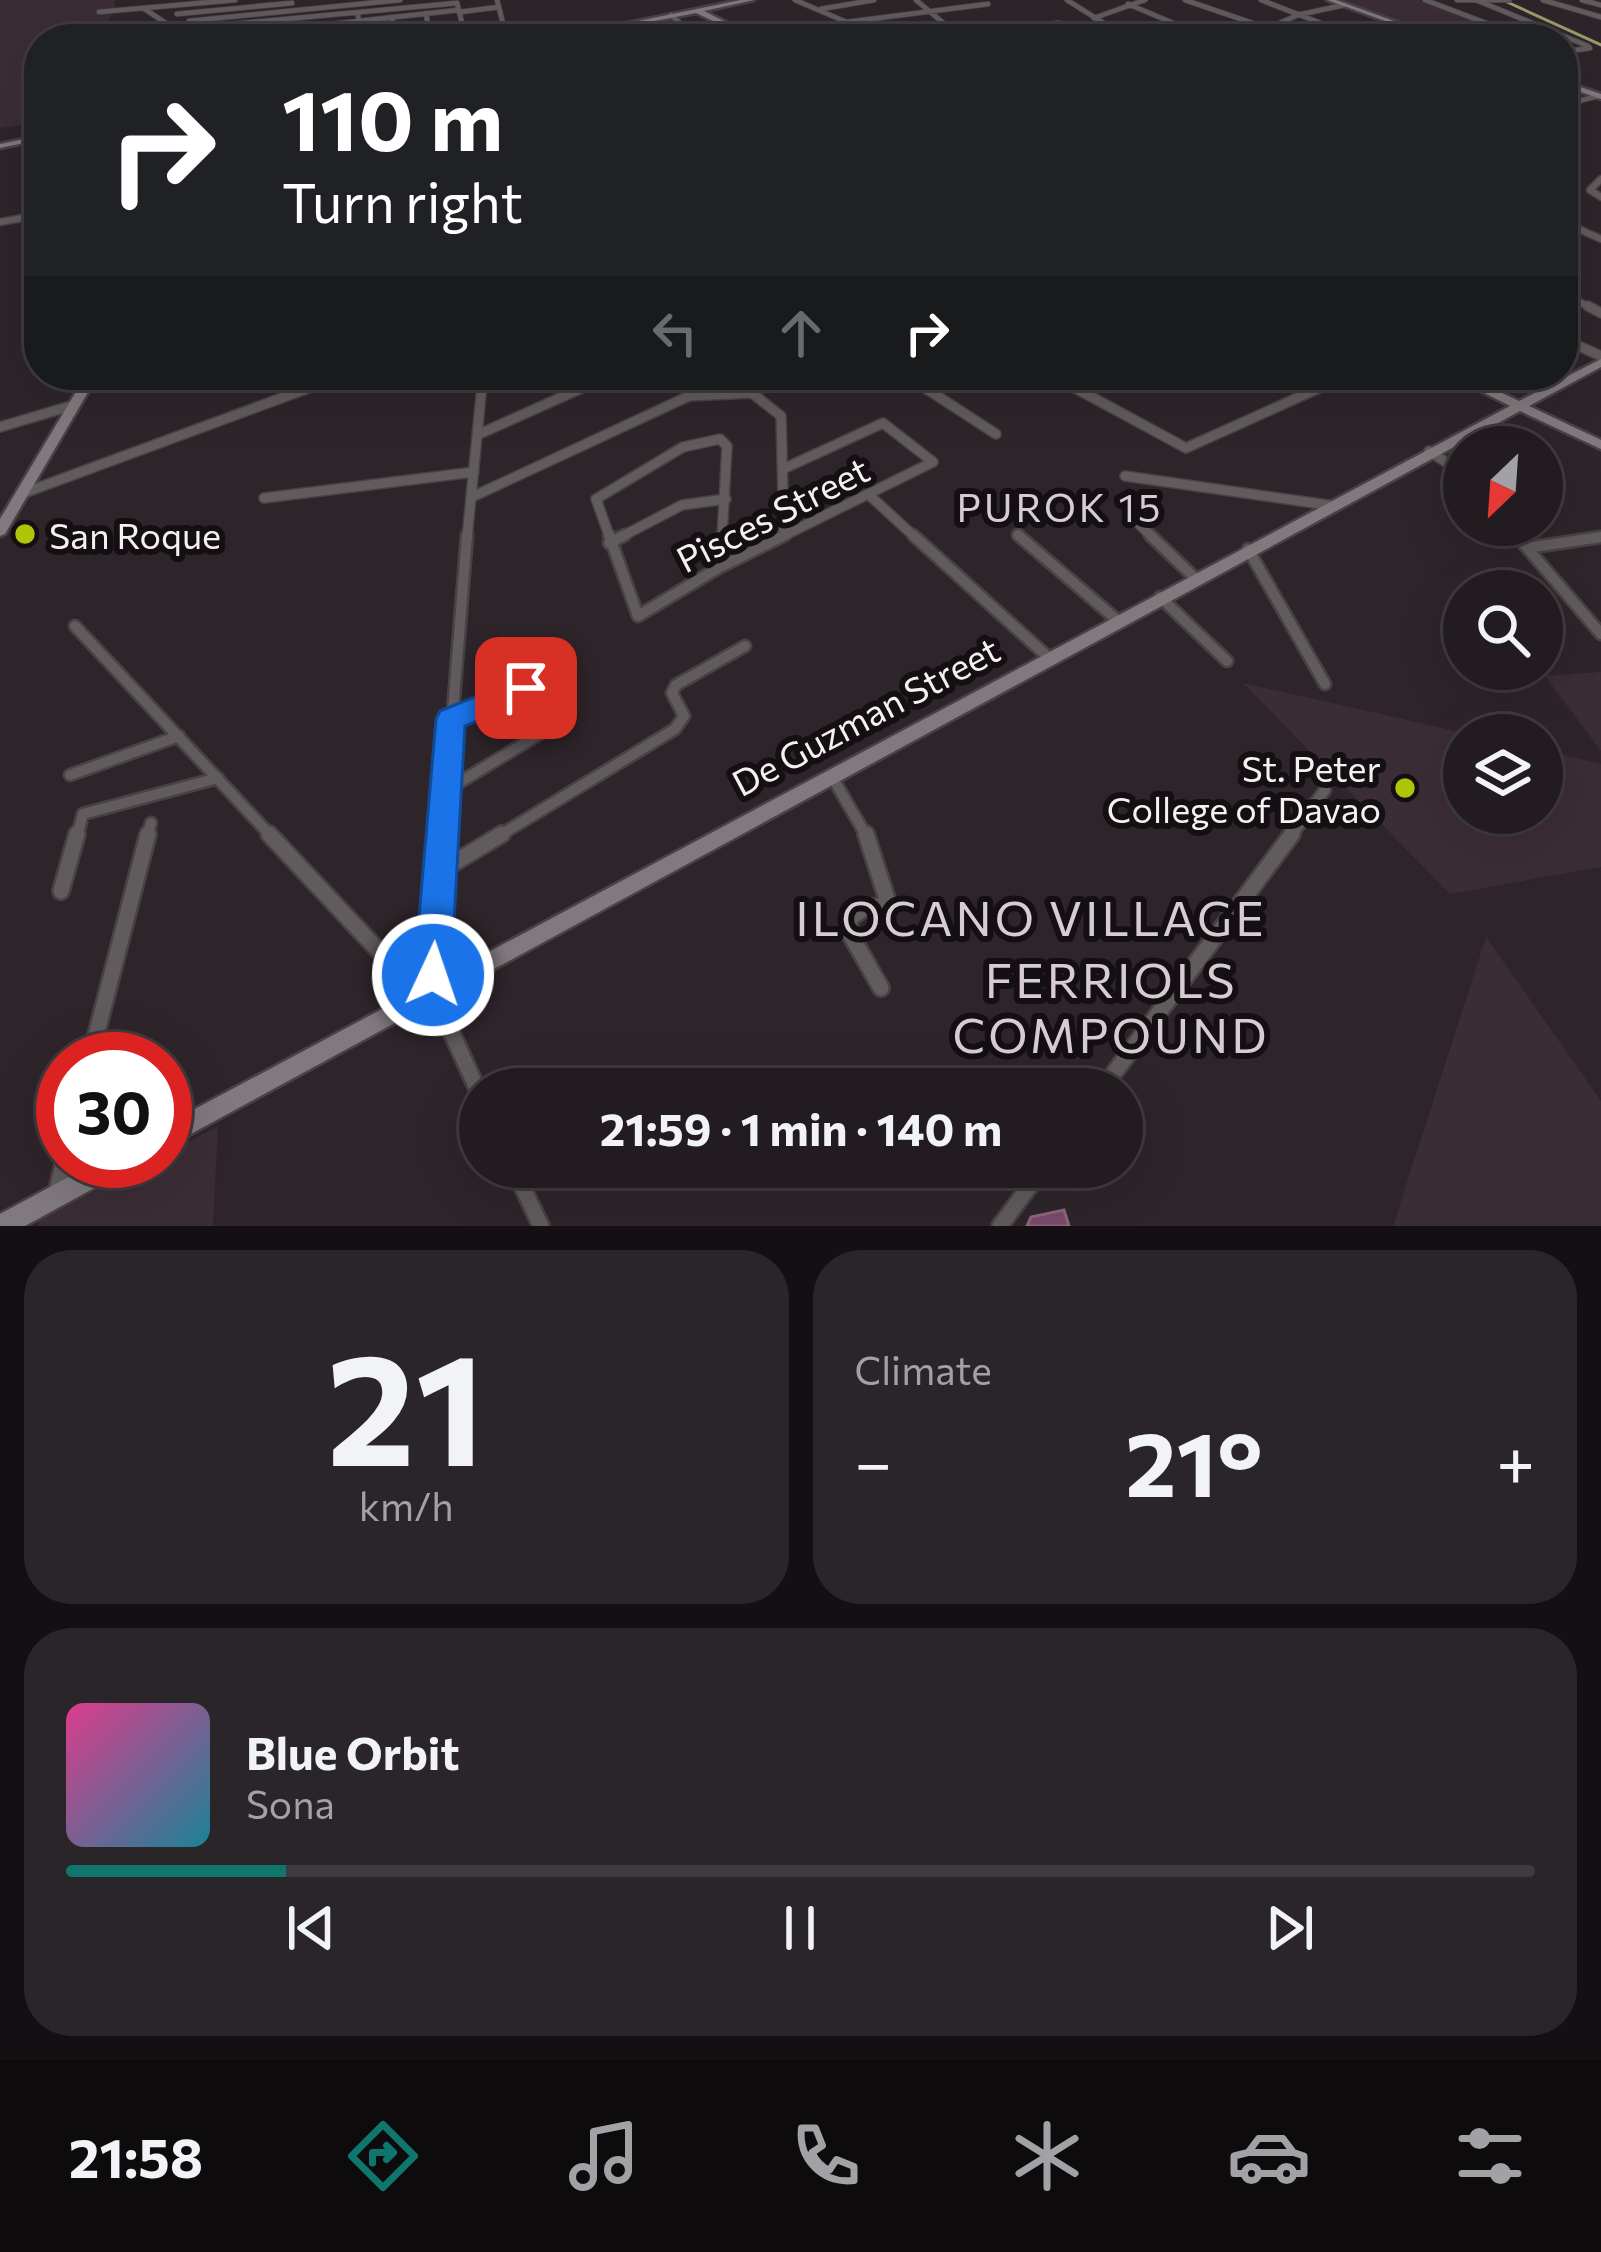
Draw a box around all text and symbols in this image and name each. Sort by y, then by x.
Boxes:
text: 110 m [282,66,503,168]
icon: right [84,72,240,228]
text: Turn right [282,168,523,234]
icon: left [642,300,708,366]
icon: ahead [768,300,834,366]
icon: right [894,300,960,366]
north arrow [1443,426,1563,546]
map controls [1443,426,1563,834]
street label: Pisces Street [668,446,876,580]
district label: PUROK 15 [956,482,1164,530]
place label: San Roque [49,512,221,556]
marker: San Roque [12,521,38,547]
button: search [1443,570,1563,690]
street label: De Guzman Street [724,626,1006,804]
pin [475,637,577,739]
icon: arrive [493,655,559,721]
button: layers [1443,714,1563,834]
place label: St. Peter College of Davao [1107,745,1381,830]
marker: St. Peter College of Davao [1392,775,1418,801]
district label: ILOCANO VILLAGE [795,887,1267,946]
position arrow [370,912,496,1038]
district label: FERRIOLS COMPOUND [952,949,1270,1063]
speed limit sign: 30 [36,1032,192,1188]
text: 21:59 · 1 min · 140 m [600,1100,1002,1155]
text: 21 [327,1307,486,1498]
text: Climate [855,1345,992,1393]
text: 21° [1125,1405,1263,1516]
text: − [855,1420,892,1501]
text: + [1496,1420,1535,1501]
text: km/h [359,1481,454,1529]
text: Blue Orbit [246,1724,459,1779]
text: Sona [246,1779,335,1827]
icon: previous [278,1895,344,1961]
icon: pause [767,1895,833,1961]
icon: next [1257,1895,1323,1961]
icon: directions [341,2114,425,2198]
icon: music [562,2114,646,2198]
icon: phone [784,2114,868,2198]
icon: climate [1005,2114,1089,2198]
icon: car [1227,2114,1311,2198]
icon: filters [1448,2114,1532,2198]
text: 21:58 [69,2123,203,2189]

